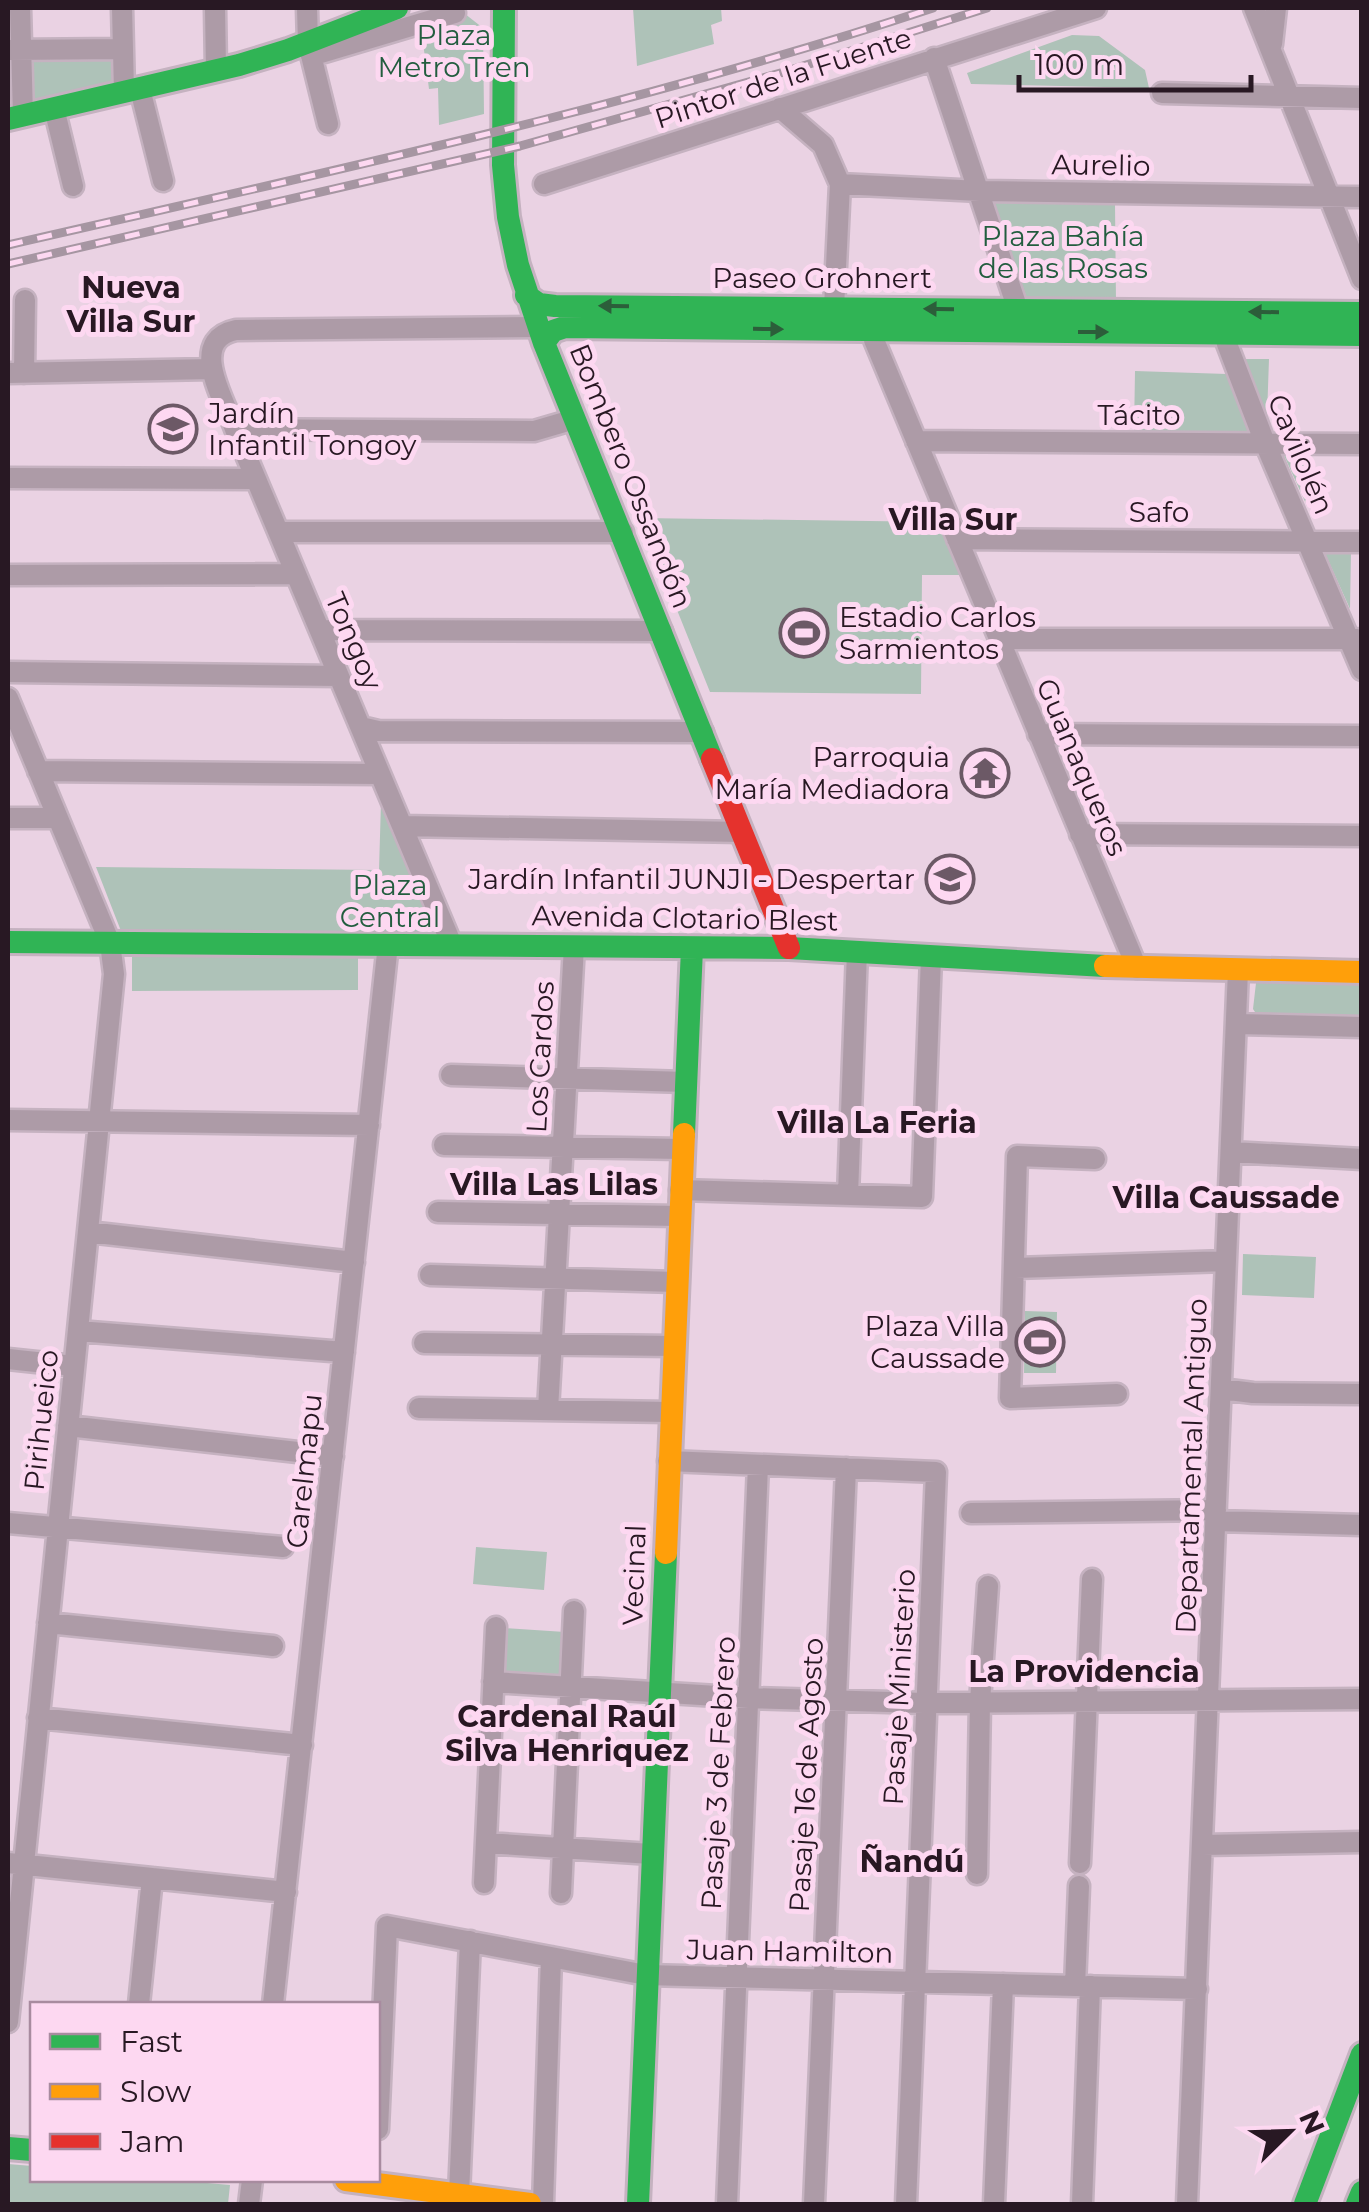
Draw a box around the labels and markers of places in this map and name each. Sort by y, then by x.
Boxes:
place label: Jardín Infantil Tongoy [207,396,417,462]
school or university icon: Jardín Infantil Tongoy [147,403,199,455]
place label: Estadio Carlos Sarmientos [839,600,1036,666]
sports icon: Estadio Carlos Sarmientos [778,607,830,659]
place label: Parroquia María Mediadora [715,740,950,806]
temple icon: Parroquia María Mediadora [959,747,1011,799]
school or university icon: Jardín Infantil JUNJI - Despertar [924,853,976,905]
place label: Jardín Infantil JUNJI - Despertar [467,862,915,896]
place label: Plaza Villa Caussade [865,1309,1005,1375]
sports icon: Plaza Villa Caussade [1014,1316,1066,1368]

